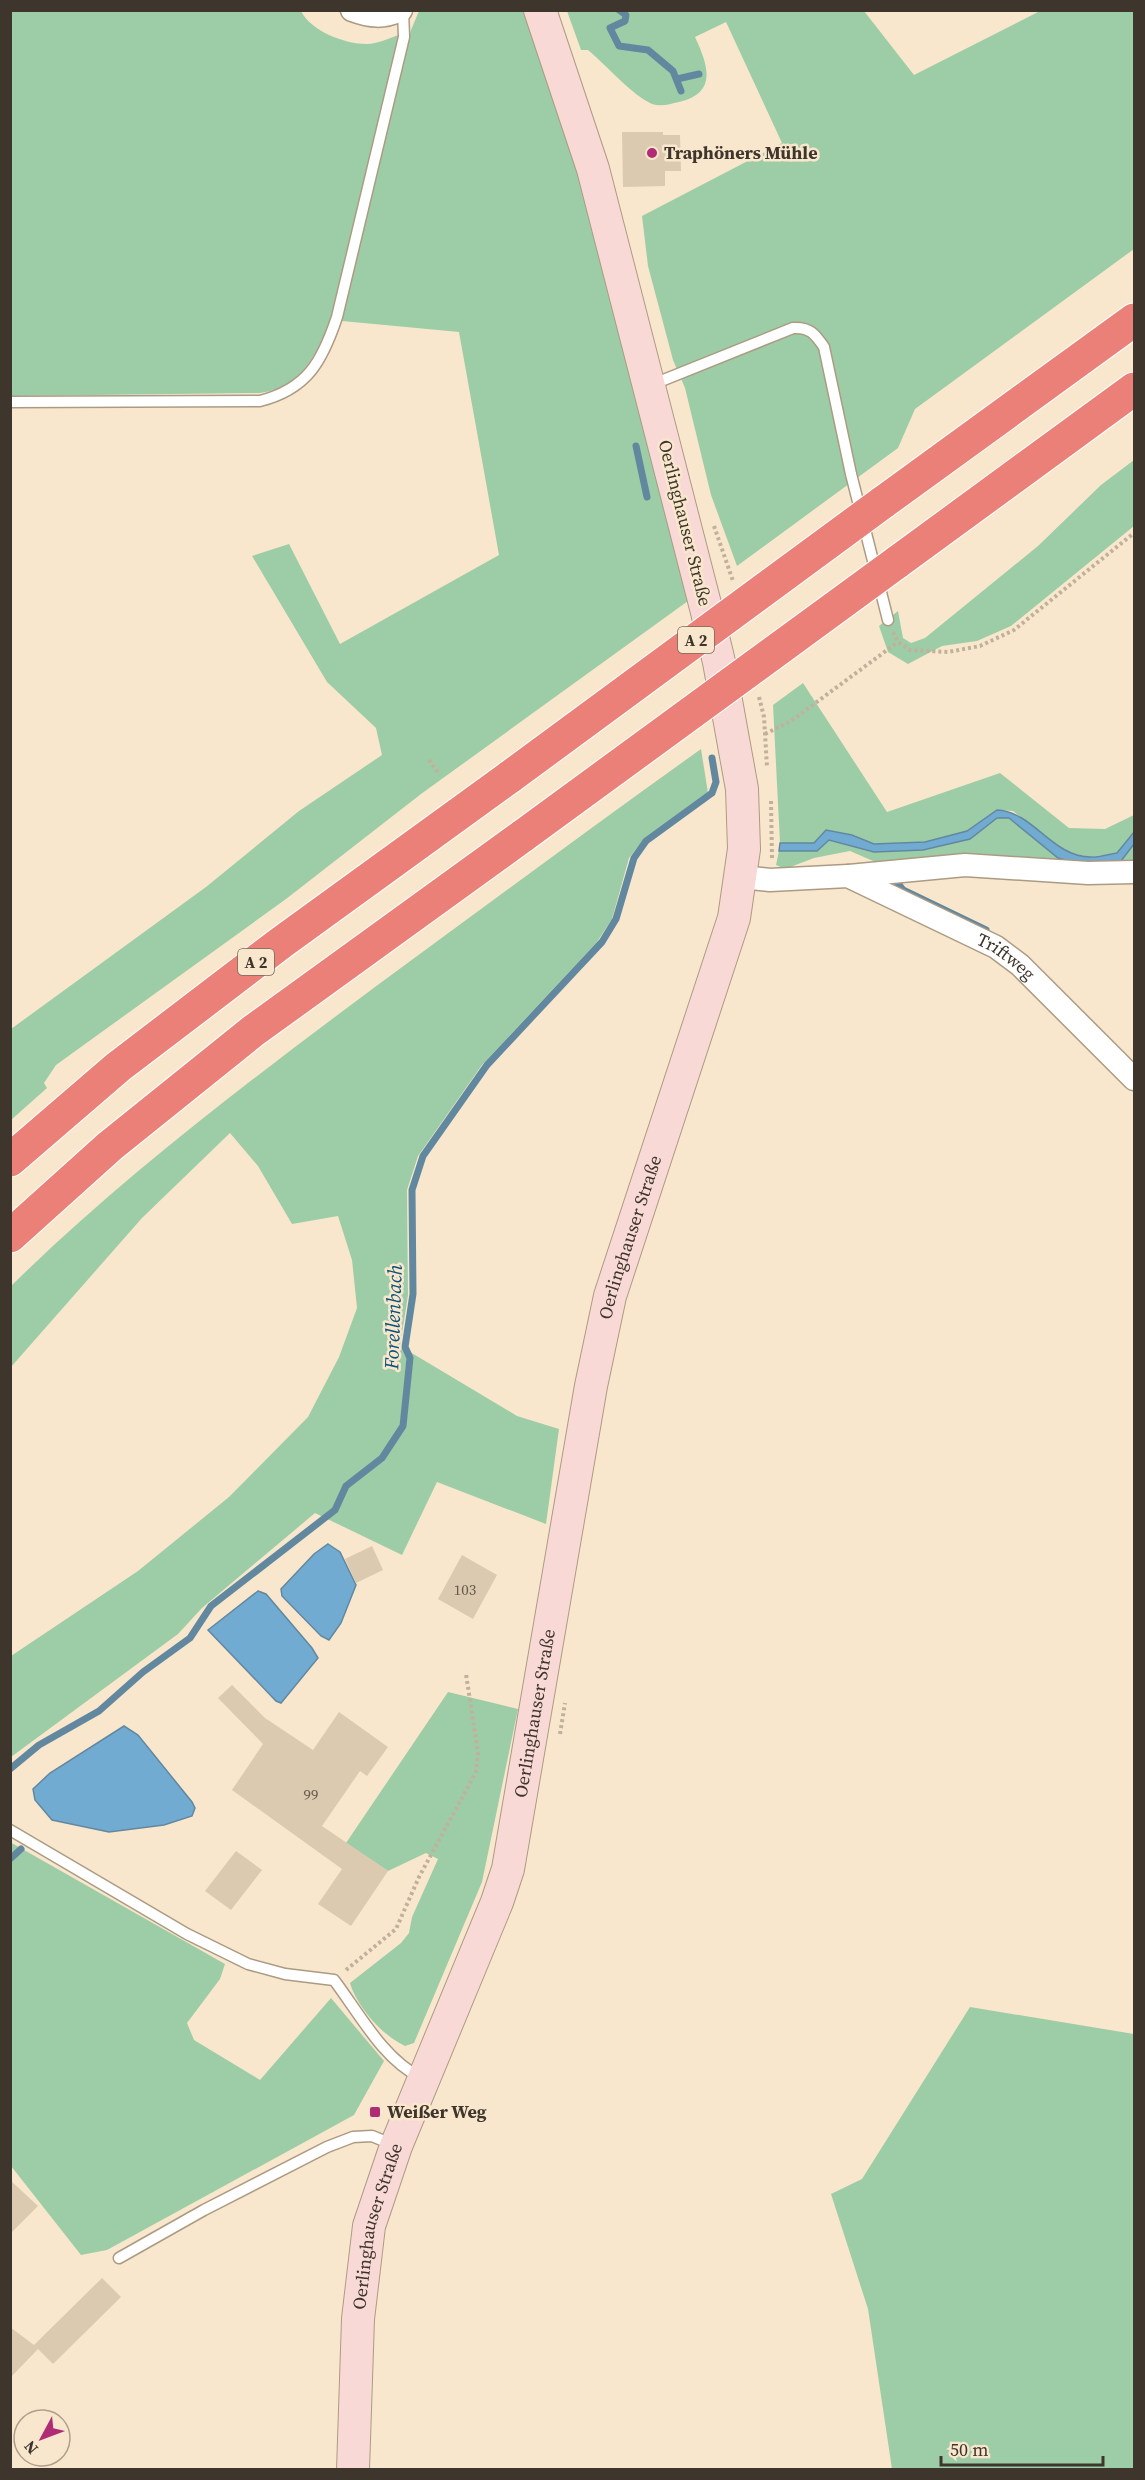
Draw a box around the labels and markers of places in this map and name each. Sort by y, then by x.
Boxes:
place label: Traphöners Mühle [664,140,818,165]
marker: Traphöners Mühle [645,146,659,160]
place label: Weißer Weg [387,2099,487,2124]
marker: Weißer Weg [368,2105,382,2119]

